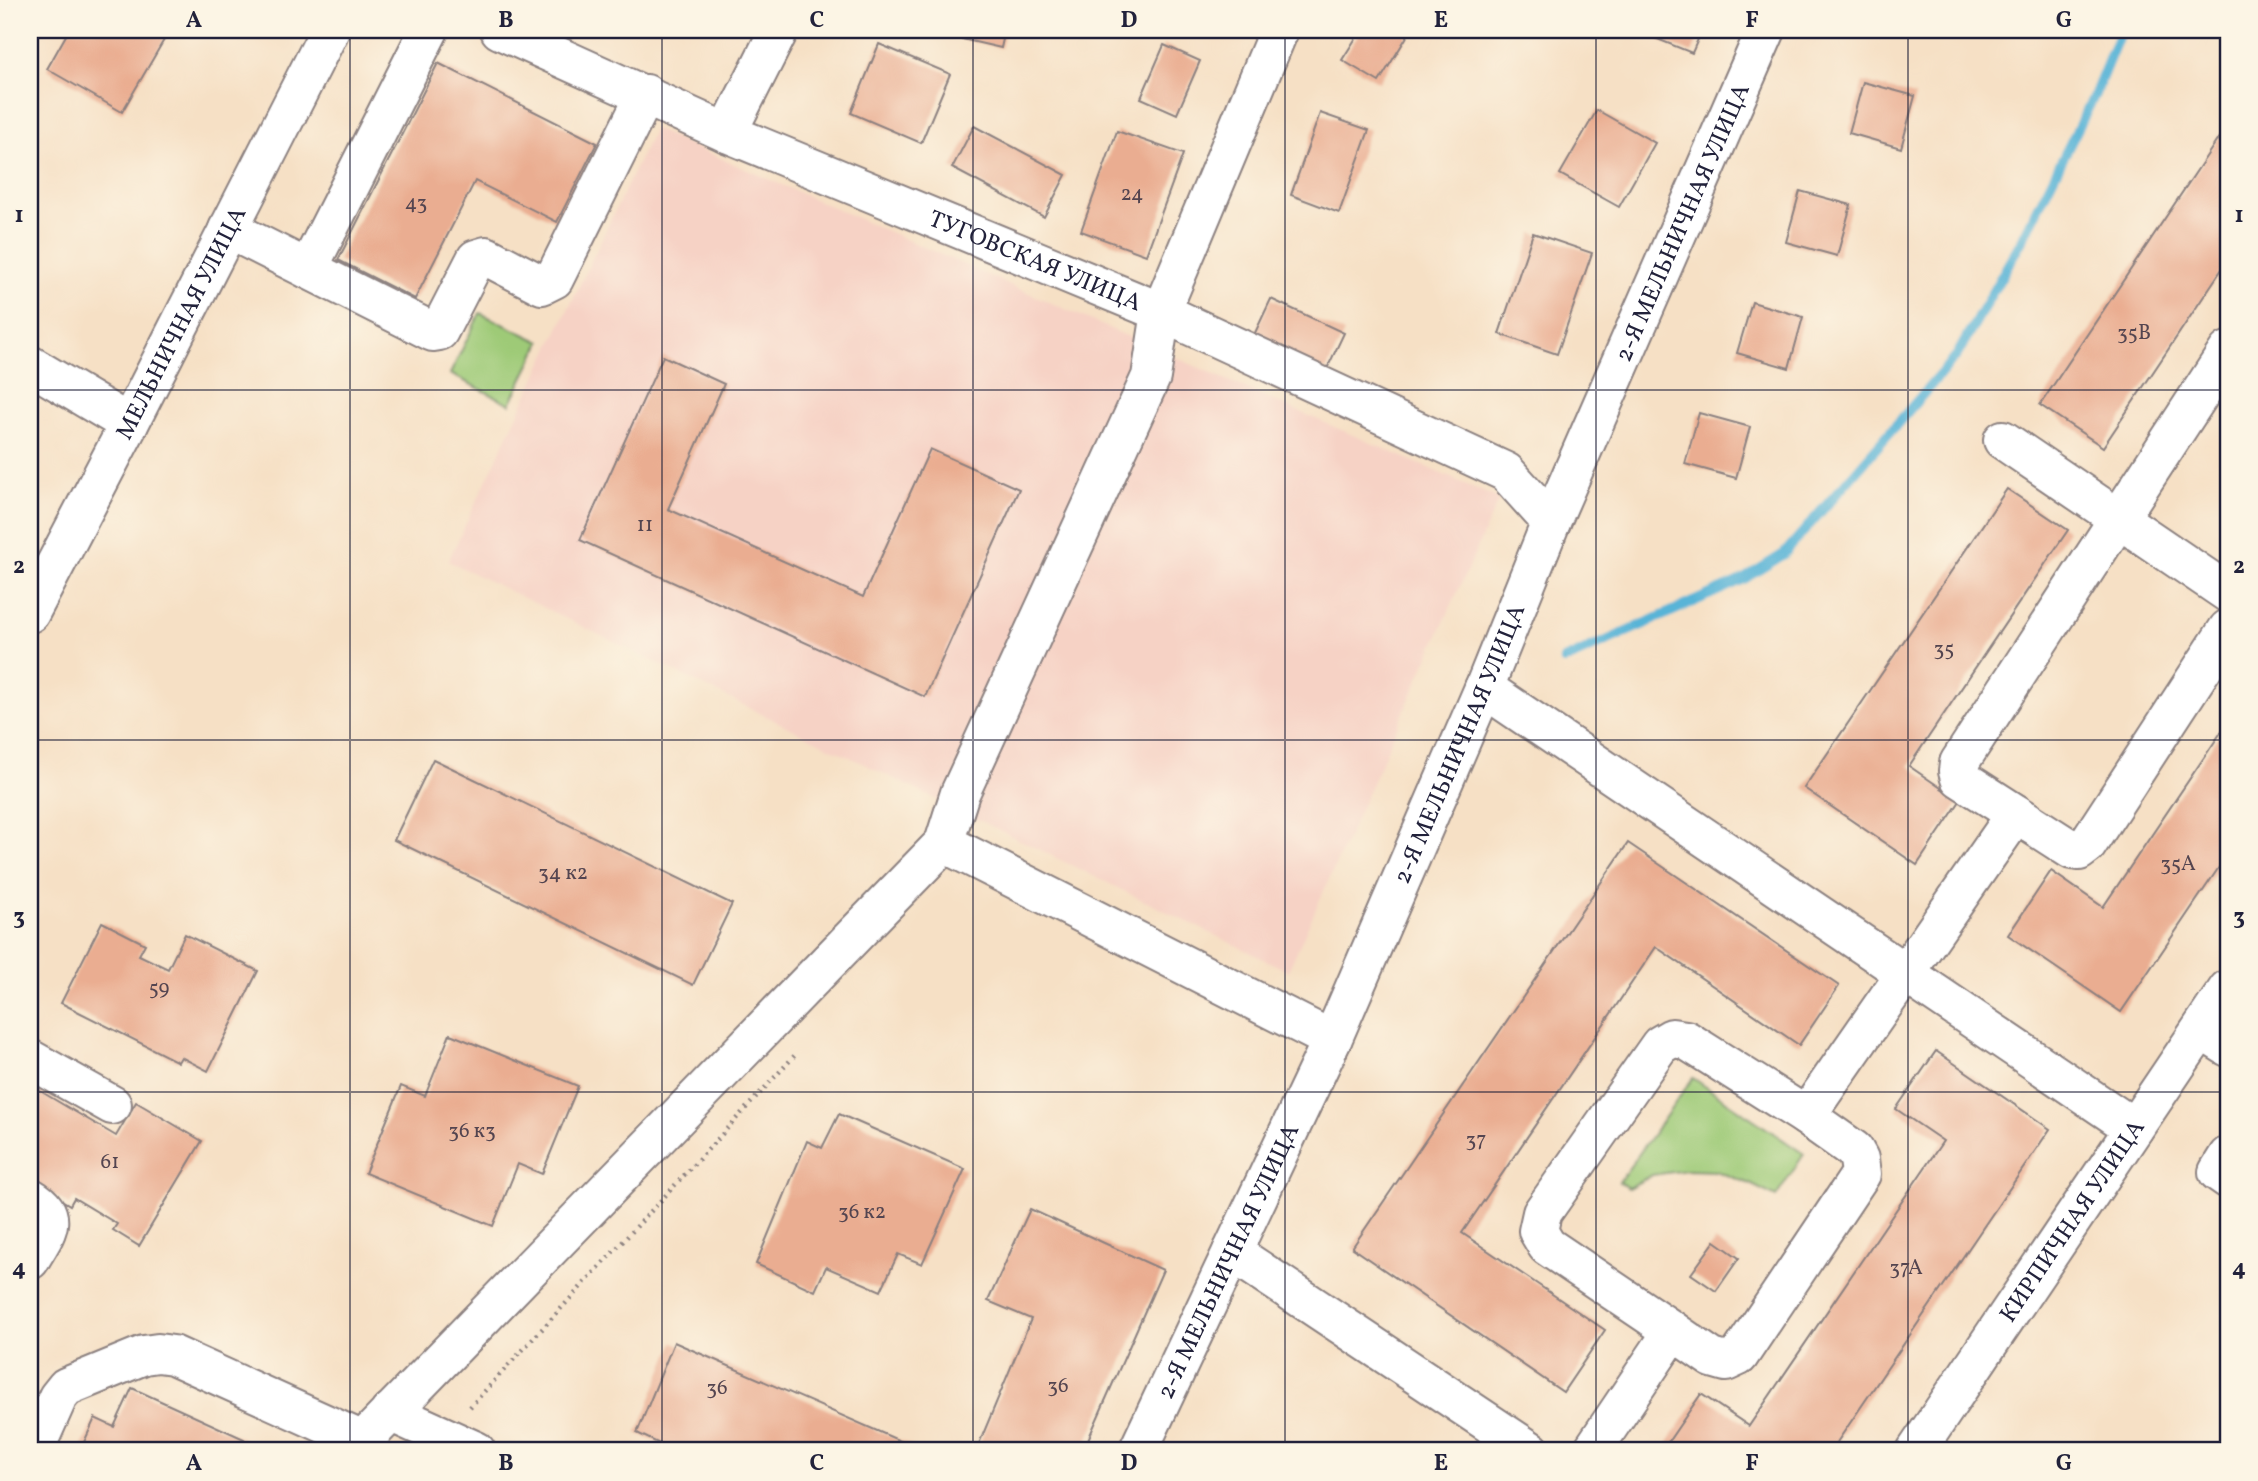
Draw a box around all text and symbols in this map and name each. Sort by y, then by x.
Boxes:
text: A [186,5,202,37]
text: B [498,5,514,37]
text: C [810,5,824,37]
text: D [1121,5,1138,37]
text: E [1434,5,1448,37]
text: F [1745,5,1759,37]
text: G [2056,5,2072,37]
street label: 2-Я МЕЛЬНИЧНАЯ УЛИЦА [1608,78,1760,368]
house number: 24 [1120,180,1144,209]
house number: 43 [405,189,427,218]
text: 1 [14,200,24,232]
text: 1 [2234,200,2244,232]
street label: МЕЛЬНИЧНАЯ УЛИЦА [109,201,256,446]
street label: ТУГОВСКАЯ УЛИЦА [923,203,1147,321]
house number: 35В [2117,319,2151,348]
house number: 11 [637,511,653,540]
text: 2 [13,551,25,583]
text: 2 [2233,551,2245,583]
street label: 2-Я МЕЛЬНИЧНАЯ УЛИЦА [1386,599,1535,890]
house number: 35 [1934,635,1954,664]
house number: 35А [2160,850,2196,879]
house number: 34 к2 [538,859,588,888]
text: 3 [13,902,25,934]
text: 3 [2233,902,2245,934]
house number: 59 [149,974,169,1003]
street label: КИРПИЧНАЯ УЛИЦА [1992,1113,2154,1330]
house number: 36 к3 [448,1117,496,1146]
street label: 2-Я МЕЛЬНИЧНАЯ УЛИЦА [1150,1119,1309,1405]
house number: 37 [1466,1126,1486,1155]
house number: 61 [101,1148,119,1177]
house number: 36 к2 [838,1198,886,1227]
text: 4 [12,1253,26,1285]
text: 4 [2232,1253,2246,1285]
house number: 37А [1889,1254,1923,1283]
house number: 36 [1047,1372,1069,1401]
house number: 36 [706,1374,728,1403]
text: A [186,1448,202,1480]
text: B [498,1448,514,1480]
text: C [810,1448,824,1480]
text: D [1121,1448,1138,1480]
text: E [1434,1448,1448,1480]
text: F [1745,1448,1759,1480]
text: G [2056,1448,2072,1480]

